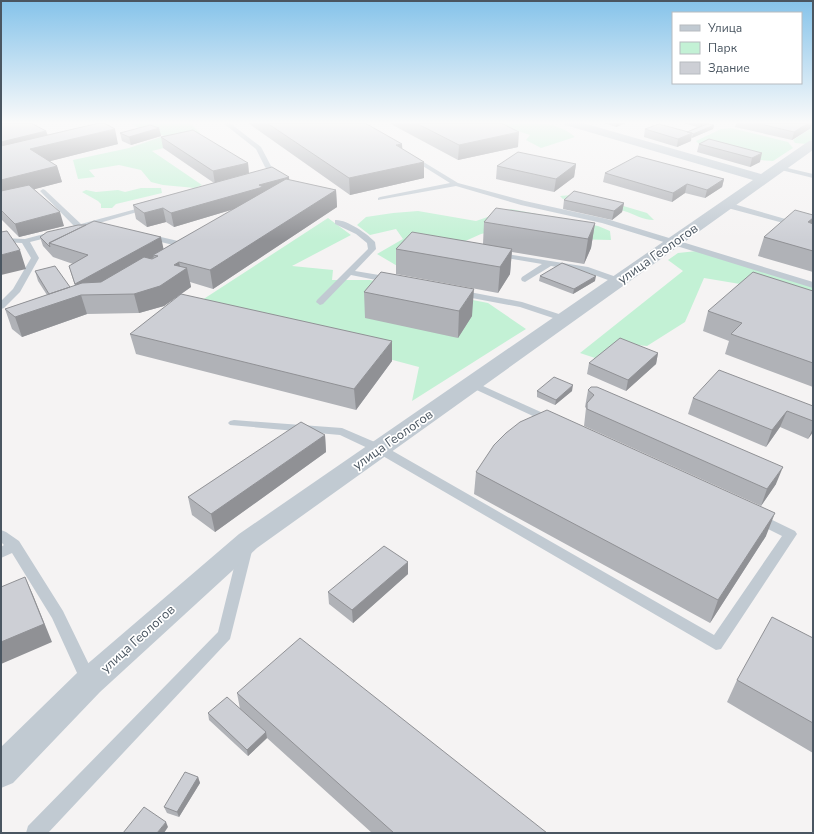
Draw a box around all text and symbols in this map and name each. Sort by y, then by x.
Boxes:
legend [672,12,802,84]
text: Улица [707,20,742,36]
text: Парк [708,40,738,56]
text: Здание [708,60,750,76]
street label: улица Геологов [614,220,702,288]
street label: улица Геологов [349,406,437,474]
street label: улица Геологов [97,601,179,677]

